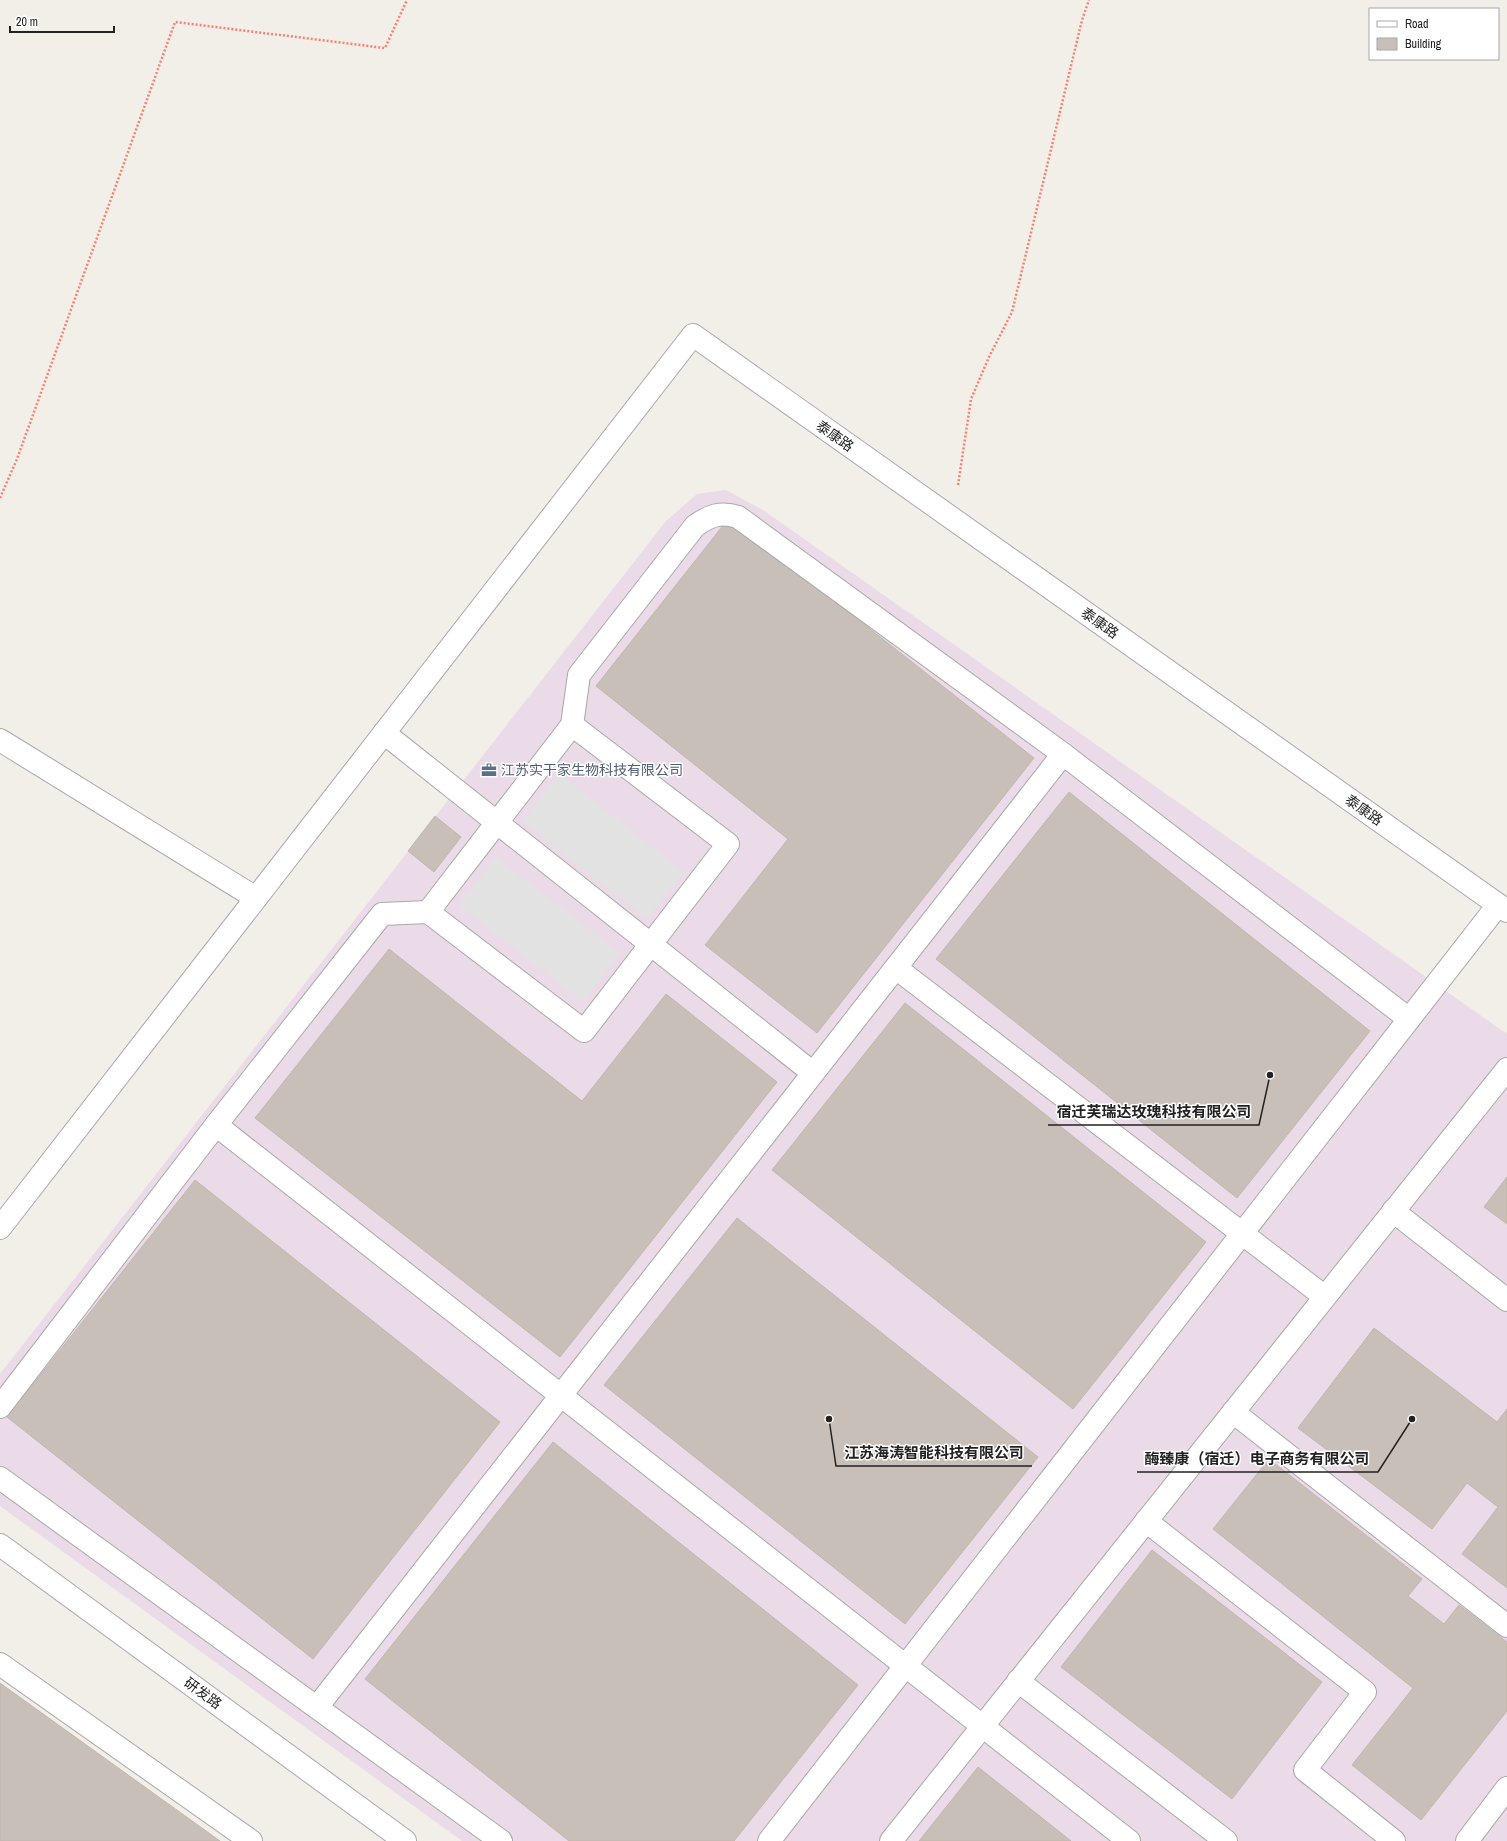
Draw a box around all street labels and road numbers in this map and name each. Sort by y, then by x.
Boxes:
street label: 泰康路 [813,417,857,455]
street label: 泰康路 [1078,604,1122,642]
street label: 泰康路 [1342,791,1386,829]
street label: 研发路 [181,1673,225,1713]

